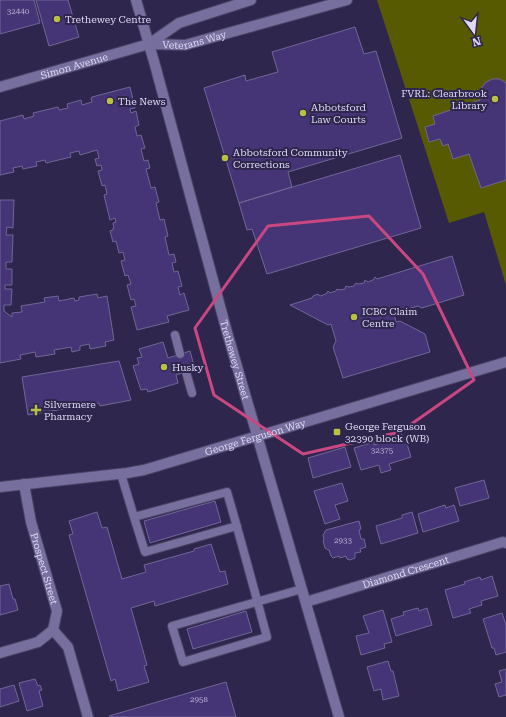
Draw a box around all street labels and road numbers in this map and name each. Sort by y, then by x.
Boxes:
street label: Veterans Way [162,28,228,51]
street label: Simon Avenue [39,51,109,81]
street label: Trethewey Street [218,319,252,401]
street label: George Ferguson Way [203,417,307,457]
street label: Prospect Street [29,531,60,606]
street label: Diamond Crescent [361,553,450,590]

